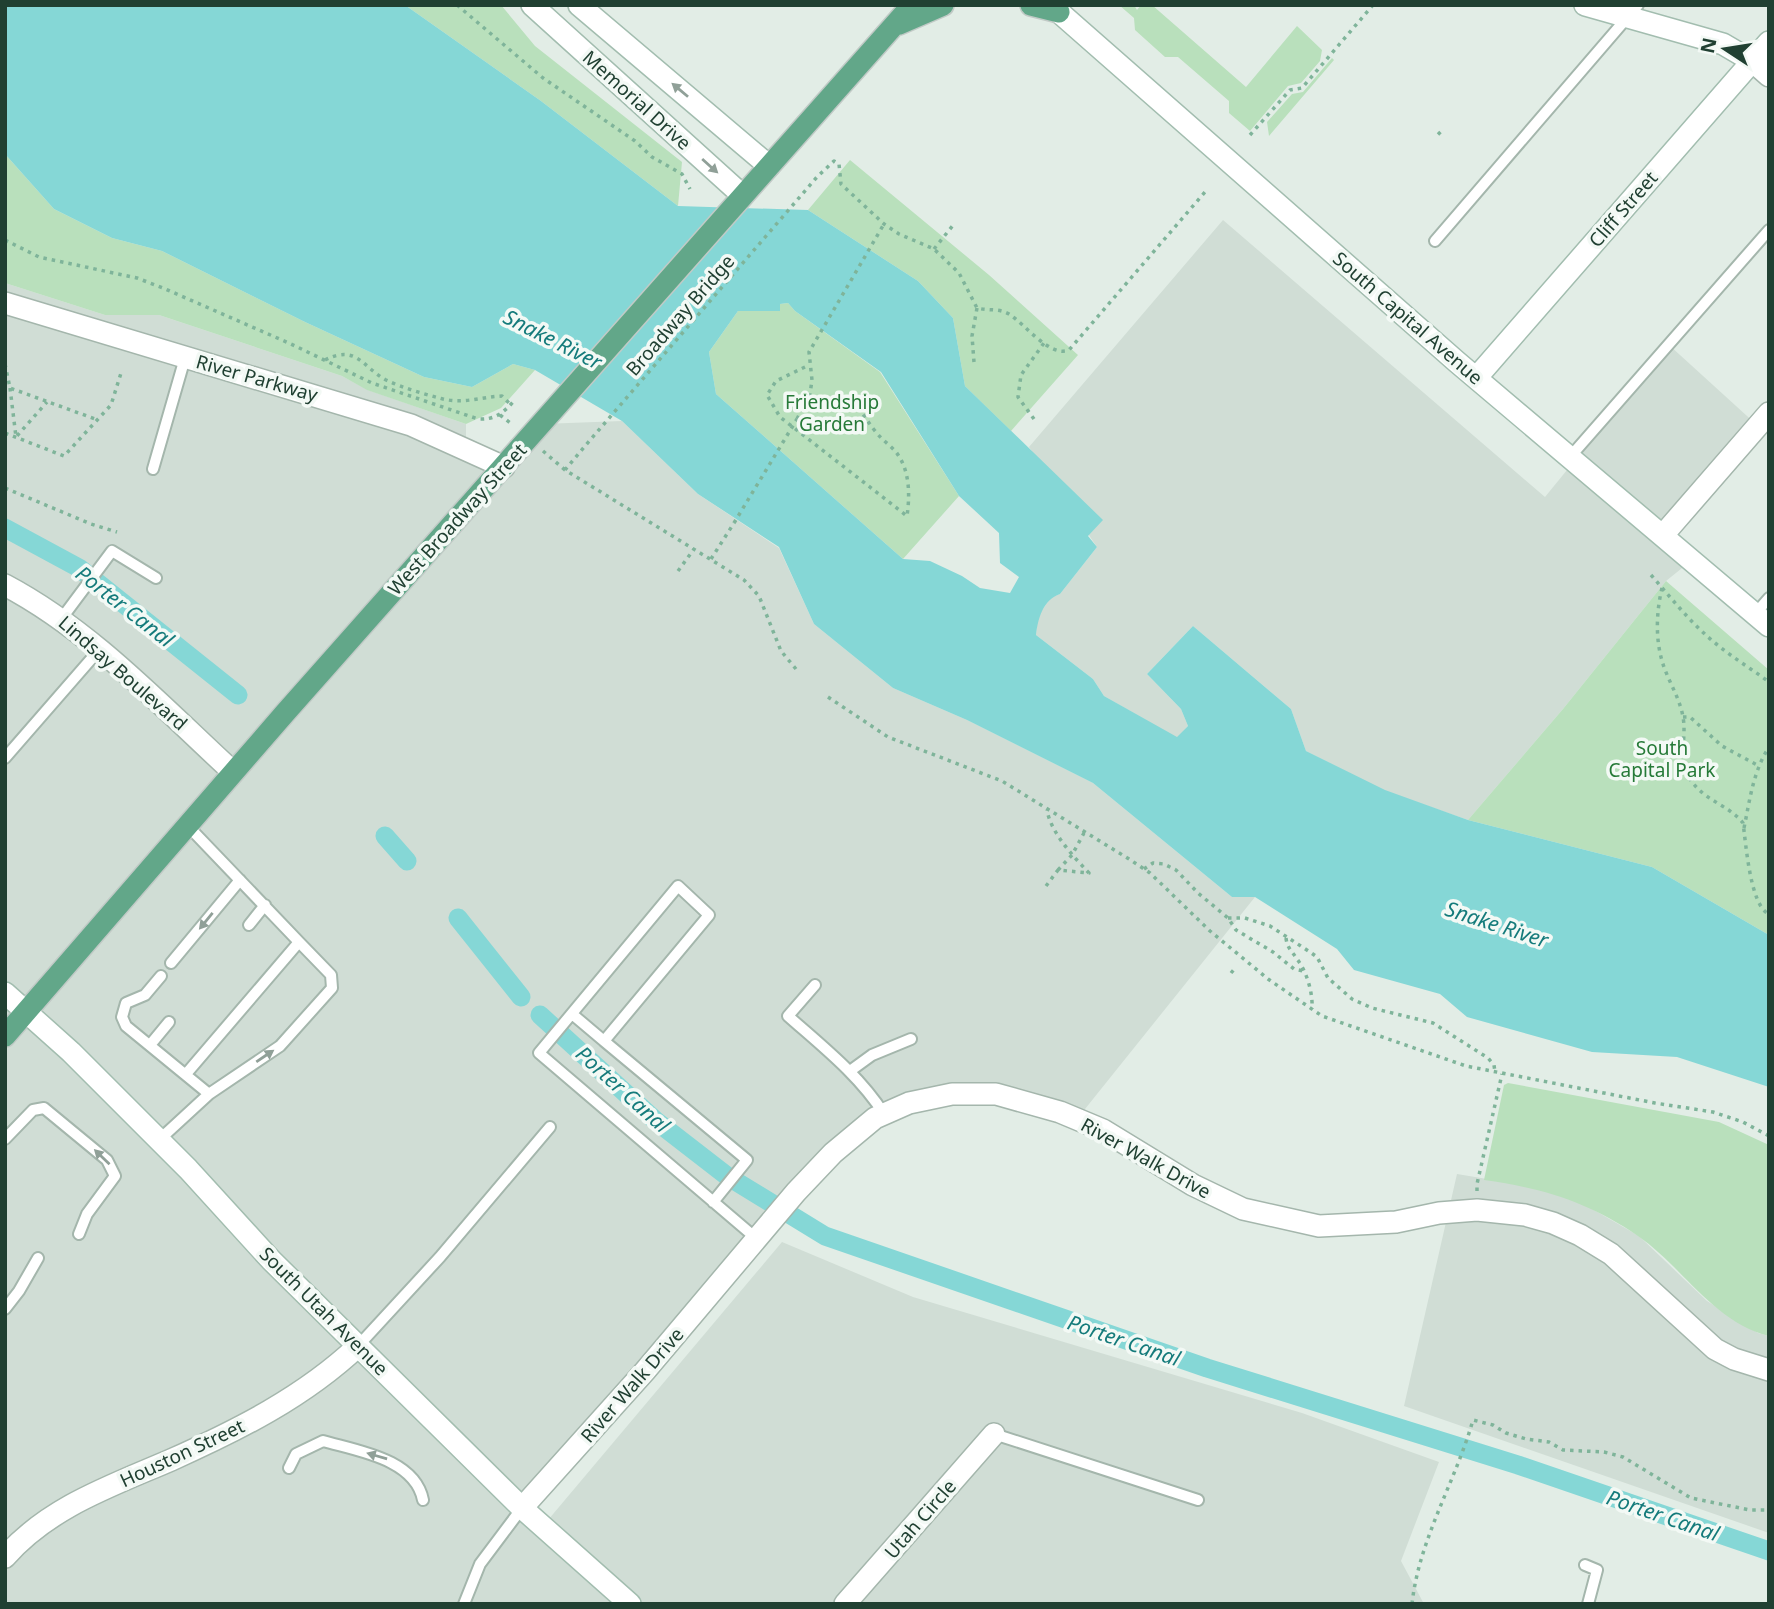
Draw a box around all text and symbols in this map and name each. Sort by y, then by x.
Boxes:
north arrow [1690,14,1760,84]
text: N [1694,35,1723,56]
street label: Memorial Drive [577,44,697,156]
one-way arrow [671,82,689,98]
one-way arrow [701,158,719,174]
street label: Cliff Street [1583,165,1663,253]
street label: South Capital Avenue [1328,246,1488,390]
street label: Broadway Bridge [620,249,740,381]
water label: Snake River [499,302,608,376]
street label: River Parkway [193,348,321,408]
park label: Friendship Garden [785,389,879,437]
street label: West Broadway Street [382,437,532,600]
water label: Porter Canal [70,559,180,653]
street label: Lindsay Boulevard [53,610,193,736]
park label: South Capital Park [1609,735,1715,783]
water label: Snake River [1442,894,1554,954]
one-way arrow [198,912,213,930]
water label: Porter Canal [570,1039,676,1139]
one-way arrow [256,1049,274,1063]
street label: River Walk Drive [1076,1112,1216,1204]
one-way arrow [94,1149,111,1165]
street label: South Utah Avenue [254,1241,394,1381]
water label: Porter Canal [1064,1308,1184,1372]
street label: River Walk Drive [575,1322,689,1448]
street label: Houston Street [116,1413,249,1493]
one-way arrow [366,1450,388,1461]
street label: Utah Circle [878,1474,962,1564]
water label: Porter Canal [1603,1483,1723,1547]

